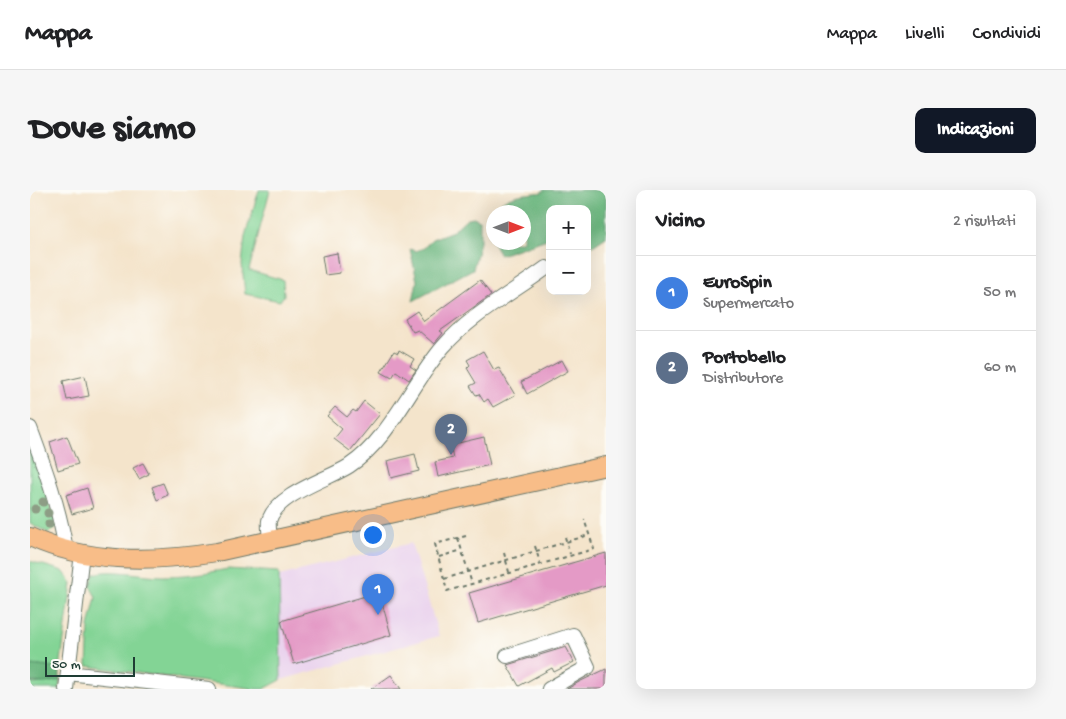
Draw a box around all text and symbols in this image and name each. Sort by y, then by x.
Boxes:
text: Mappa [25,20,92,49]
text: Mappa [827,24,877,45]
text: Livelli [905,24,945,45]
text: Condividi [973,24,1041,45]
button: Indicazioni [915,108,1036,153]
text: Dove siamo [30,110,196,151]
north arrow [486,205,531,250]
map controls [546,205,591,295]
button: + [546,205,591,250]
text: Vicino [656,210,705,235]
text: 2 risultati [953,213,1016,232]
button: − [546,250,591,295]
text: EuroSpin [703,272,772,295]
text: 1 [669,284,675,303]
text: 50 m [983,284,1016,303]
text: Supermercato [703,295,794,314]
text: Portobello [703,347,786,370]
text: 2 [668,359,676,378]
text: 60 m [984,359,1016,378]
text: Distributore [703,370,783,389]
pin: 2 [435,414,467,455]
your location [360,522,386,548]
pin: 1 [362,574,394,615]
scale bar [45,654,135,677]
text: 50 m [52,657,81,674]

